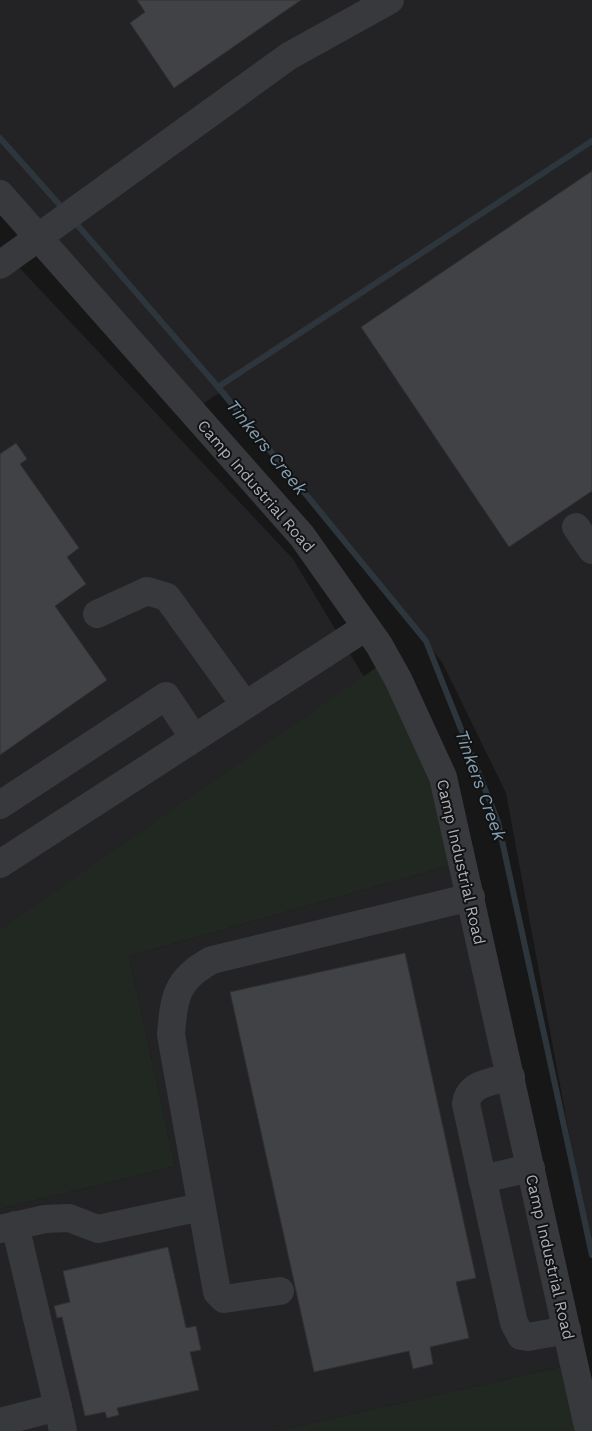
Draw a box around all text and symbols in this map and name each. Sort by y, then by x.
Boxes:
water label: Tinkers Creek [222,395,313,500]
street label: Camp Industrial Road [193,416,319,556]
water label: Tinkers Creek [451,727,511,844]
street label: Camp Industrial Road [433,777,489,947]
street label: Camp Industrial Road [522,1172,578,1342]

